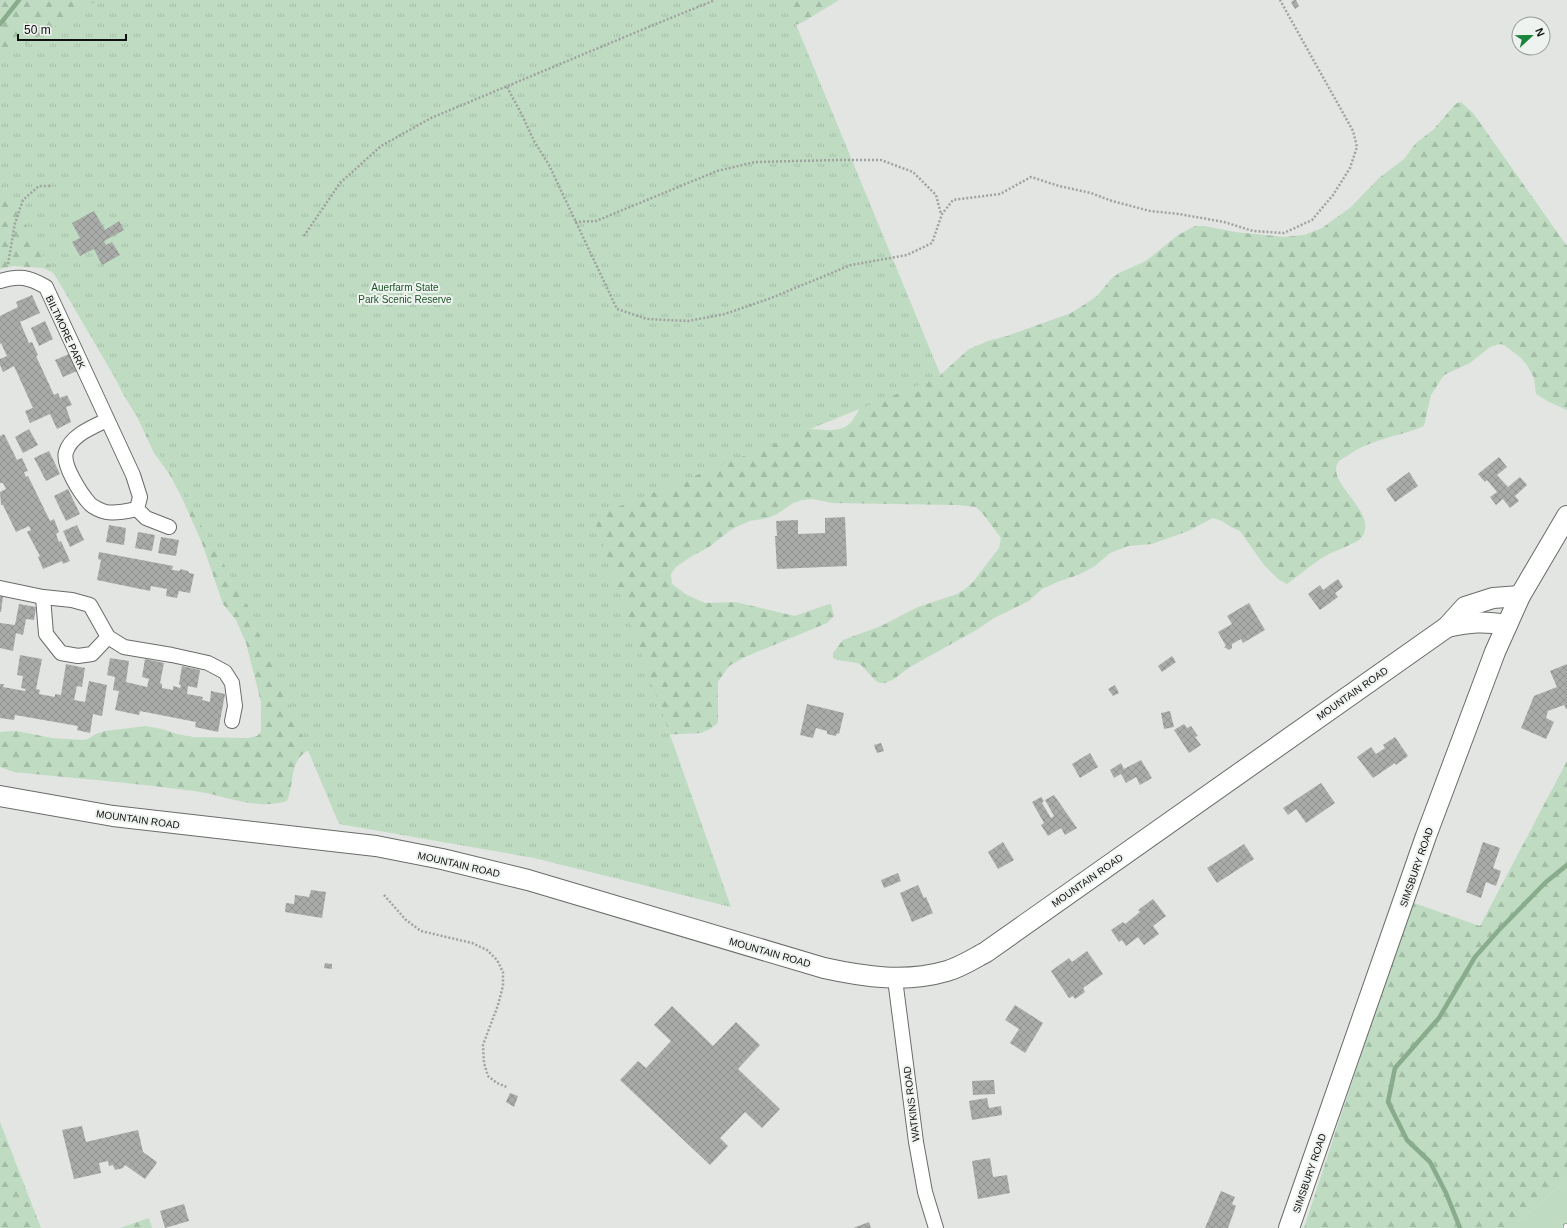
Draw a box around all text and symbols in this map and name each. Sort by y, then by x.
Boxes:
scale bar [18,16,126,42]
north arrow [1511,16,1551,56]
text: 50 m [24,23,51,37]
text: N [1533,26,1547,38]
park label: Auerfarm State Park Scenic Reserve [358,282,452,305]
street label: BILTMORE PARK [44,294,87,371]
street label: MOUNTAIN ROAD [1315,665,1390,722]
street label: MOUNTAIN ROAD [95,808,180,831]
street label: SIMSBURY ROAD [1398,826,1435,908]
street label: MOUNTAIN ROAD [417,850,501,879]
street label: MOUNTAIN ROAD [1050,852,1125,909]
street label: MOUNTAIN ROAD [728,936,812,969]
street label: WATKINS ROAD [901,1065,922,1142]
street label: SIMSBURY ROAD [1291,1132,1328,1214]

